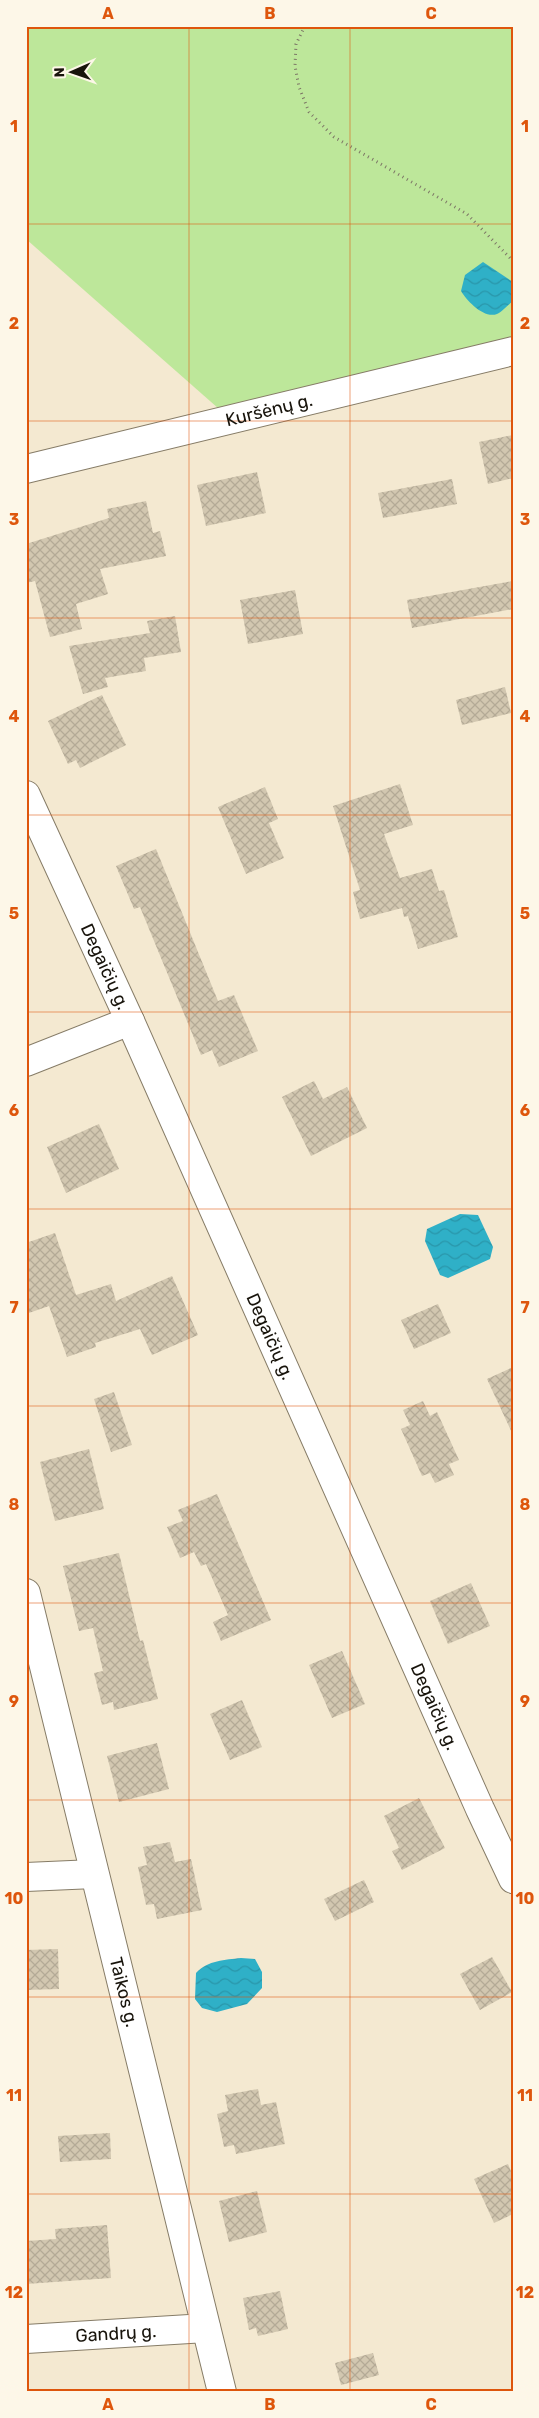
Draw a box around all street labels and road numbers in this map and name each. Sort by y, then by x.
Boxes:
street label: Kuršėnų g. [223,389,315,431]
street label: Degaičių g. [76,920,134,1013]
street label: Degaičių g. [241,1290,299,1383]
street label: Degaičių g. [406,1660,463,1753]
street label: Taikos g. [105,1955,143,2029]
street label: Gandrų g. [75,2320,157,2347]

